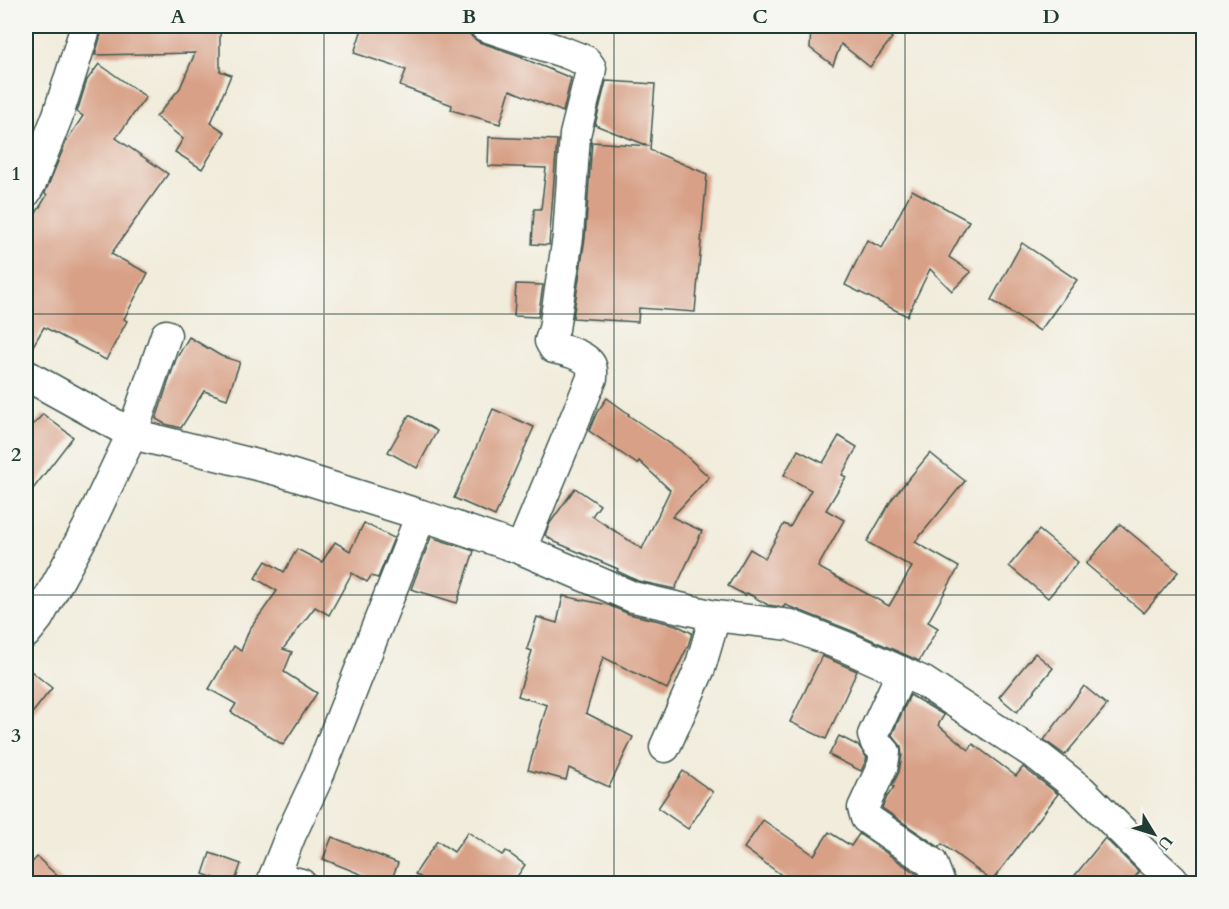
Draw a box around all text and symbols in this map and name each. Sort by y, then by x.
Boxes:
text: A [170,3,186,30]
text: B [462,3,476,30]
text: C [752,3,768,30]
text: D [1042,3,1060,30]
text: 1 [11,160,21,187]
text: 2 [11,441,21,468]
text: 3 [11,722,21,749]
north arrow [1124,804,1184,864]
text: U [1152,831,1178,855]

